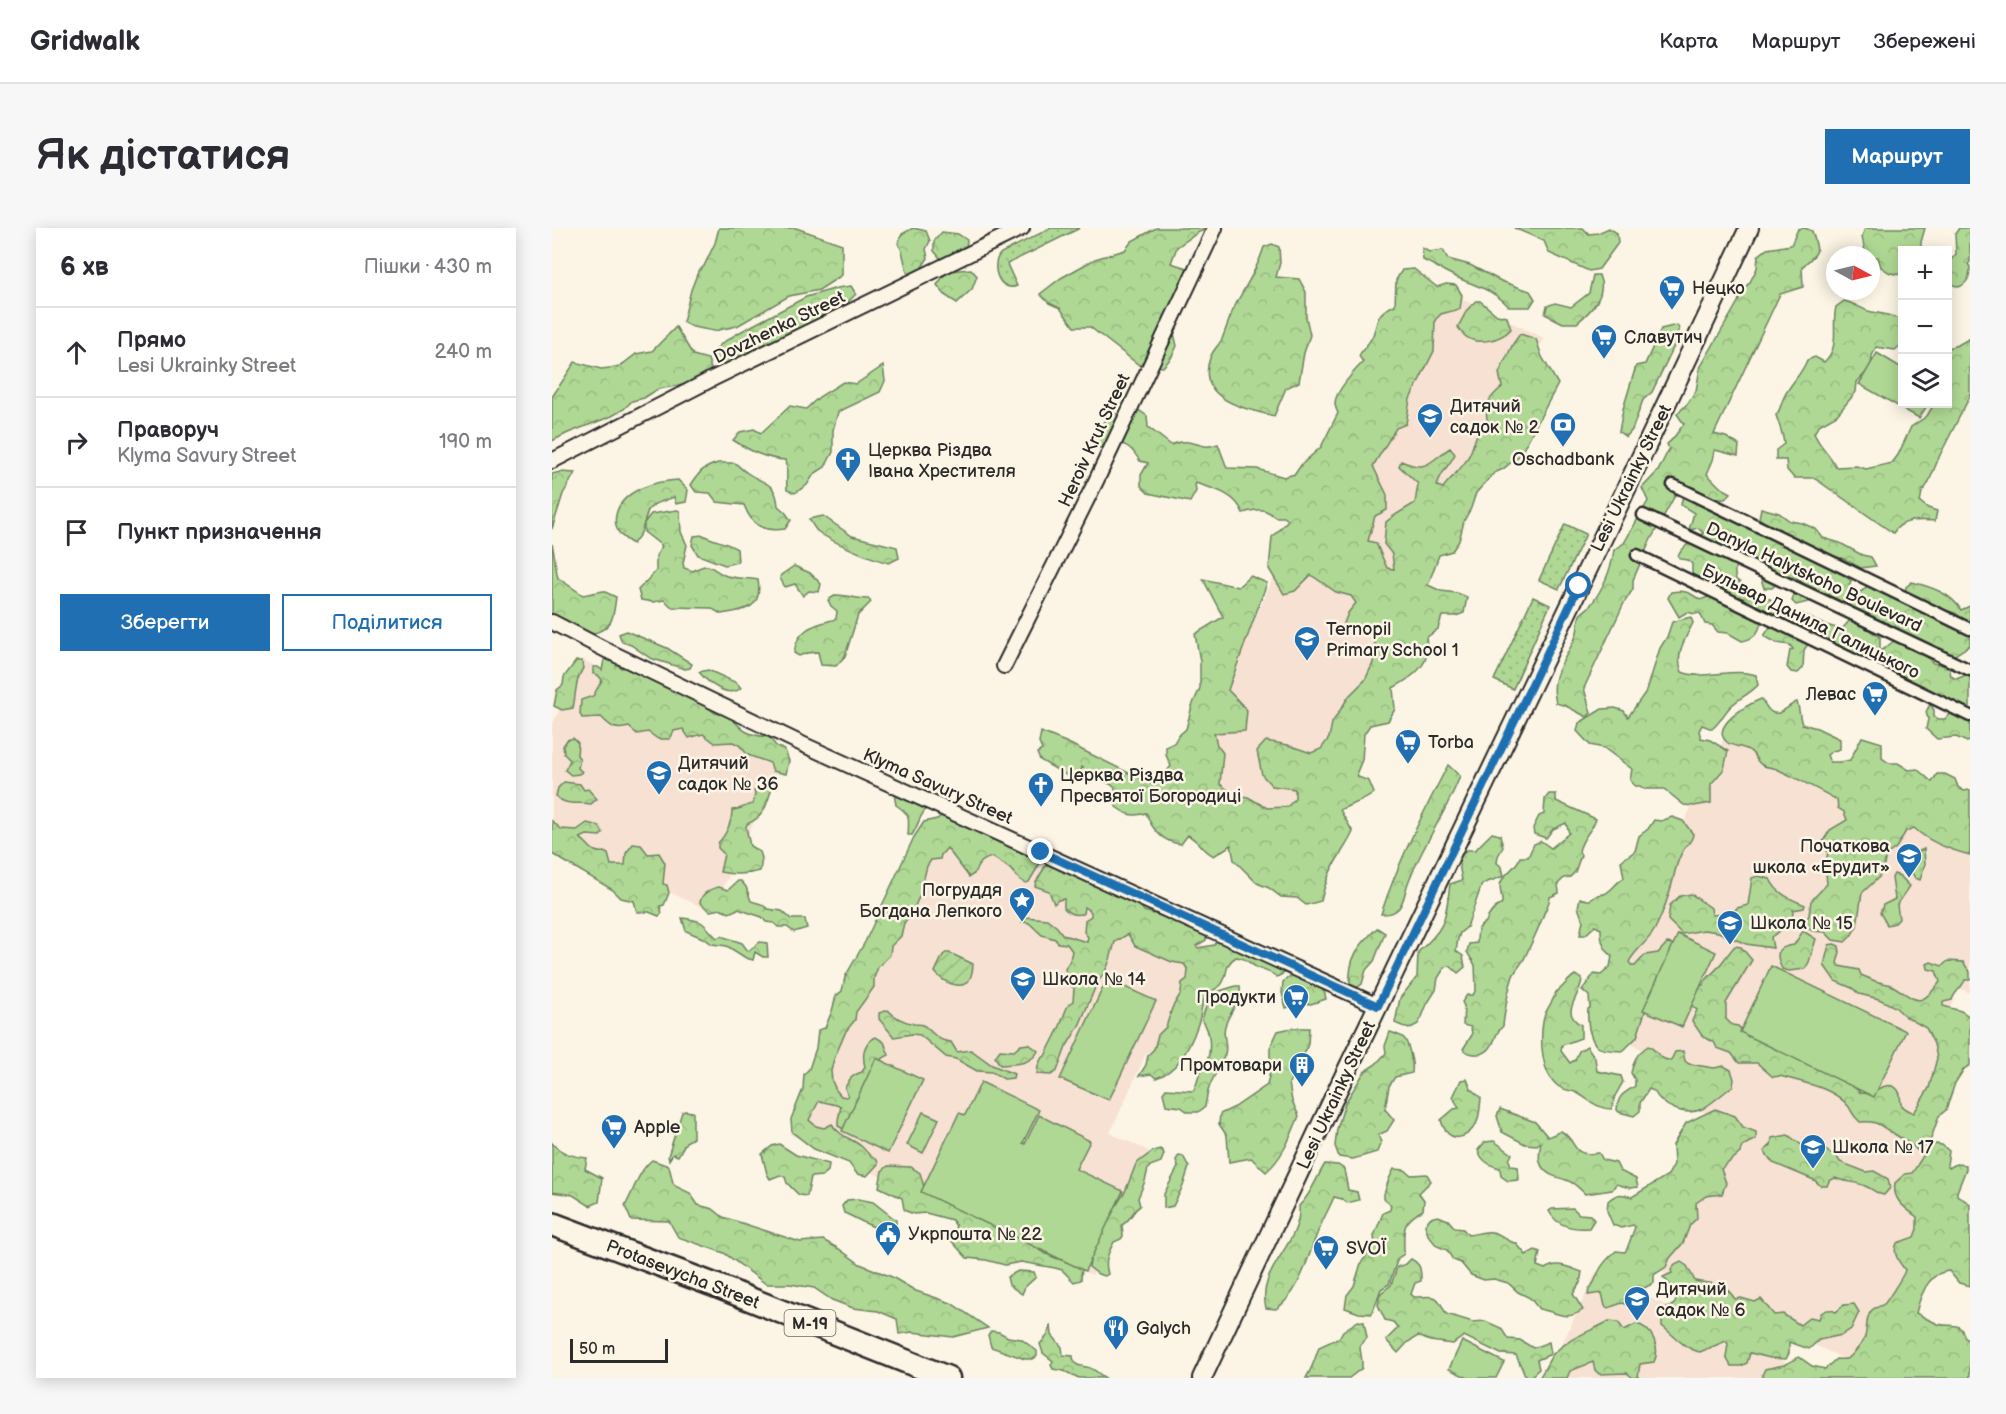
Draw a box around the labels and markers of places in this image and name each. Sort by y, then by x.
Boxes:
supermarket icon: Нецко [1657,273,1687,311]
place label: Нецко [1692,278,1745,299]
supermarket icon: Славутич [1589,322,1619,360]
place label: Славутич [1624,327,1702,348]
place label: Дитячий садок № 2 [1450,396,1539,438]
school or university icon: Дитячий садок № 2 [1415,401,1445,439]
bank icon: Oschadbank [1548,410,1578,448]
place label: Церква Різдва Івана Хрестителя [868,440,1016,482]
church icon: Церква Різдва Івана Хрестителя [833,445,863,483]
place label: Oschadbank [1512,449,1614,470]
place label: Ternopil Primary School 1 [1326,619,1459,661]
school or university icon: Ternopil Primary School 1 [1292,624,1322,662]
supermarket icon: Левас [1860,679,1890,717]
place label: Левас [1805,684,1856,705]
supermarket icon: Torba [1393,727,1423,765]
place label: Torba [1428,732,1474,753]
place label: Дитячий садок № 36 [678,753,779,795]
school or university icon: Дитячий садок № 36 [644,758,674,796]
place label: Церква Різдва Пресвятої Богородиці [1060,765,1241,807]
church icon: Церква Різдва Пресвятої Богородиці [1026,770,1056,808]
place label: Початкова школа «Ерудит» [1753,836,1890,878]
school or university icon: Початкова школа «Ерудит» [1894,841,1924,879]
place label: Погруддя Богдана Лепкого [859,880,1002,922]
place icon: Погруддя Богдана Лепкого [1007,885,1037,923]
school or university icon: Школа № 15 [1715,908,1745,946]
place label: Школа № 15 [1750,913,1853,934]
school or university icon: Школа № 14 [1008,964,1038,1002]
place label: Школа № 14 [1042,969,1146,990]
supermarket icon: Продукти [1281,982,1311,1020]
place label: Продукти [1196,987,1276,1008]
building icon: Промтовари [1287,1050,1317,1088]
place label: Промтовари [1179,1055,1282,1076]
supermarket icon: Apple [599,1112,629,1150]
place label: Apple [634,1117,681,1138]
school or university icon: Школа № 17 [1798,1132,1828,1170]
place label: Школа № 17 [1832,1137,1934,1158]
public building icon: Укрпошта № 22 [873,1219,903,1257]
place label: Укрпошта № 22 [908,1224,1042,1245]
supermarket icon: SVOЇ [1311,1233,1341,1271]
place label: SVOЇ [1346,1237,1387,1259]
place label: Дитячий садок № 6 [1656,1279,1745,1321]
school or university icon: Дитячий садок № 6 [1622,1284,1652,1322]
restaurant icon: Galych [1101,1313,1131,1351]
place label: Galych [1136,1318,1191,1339]

